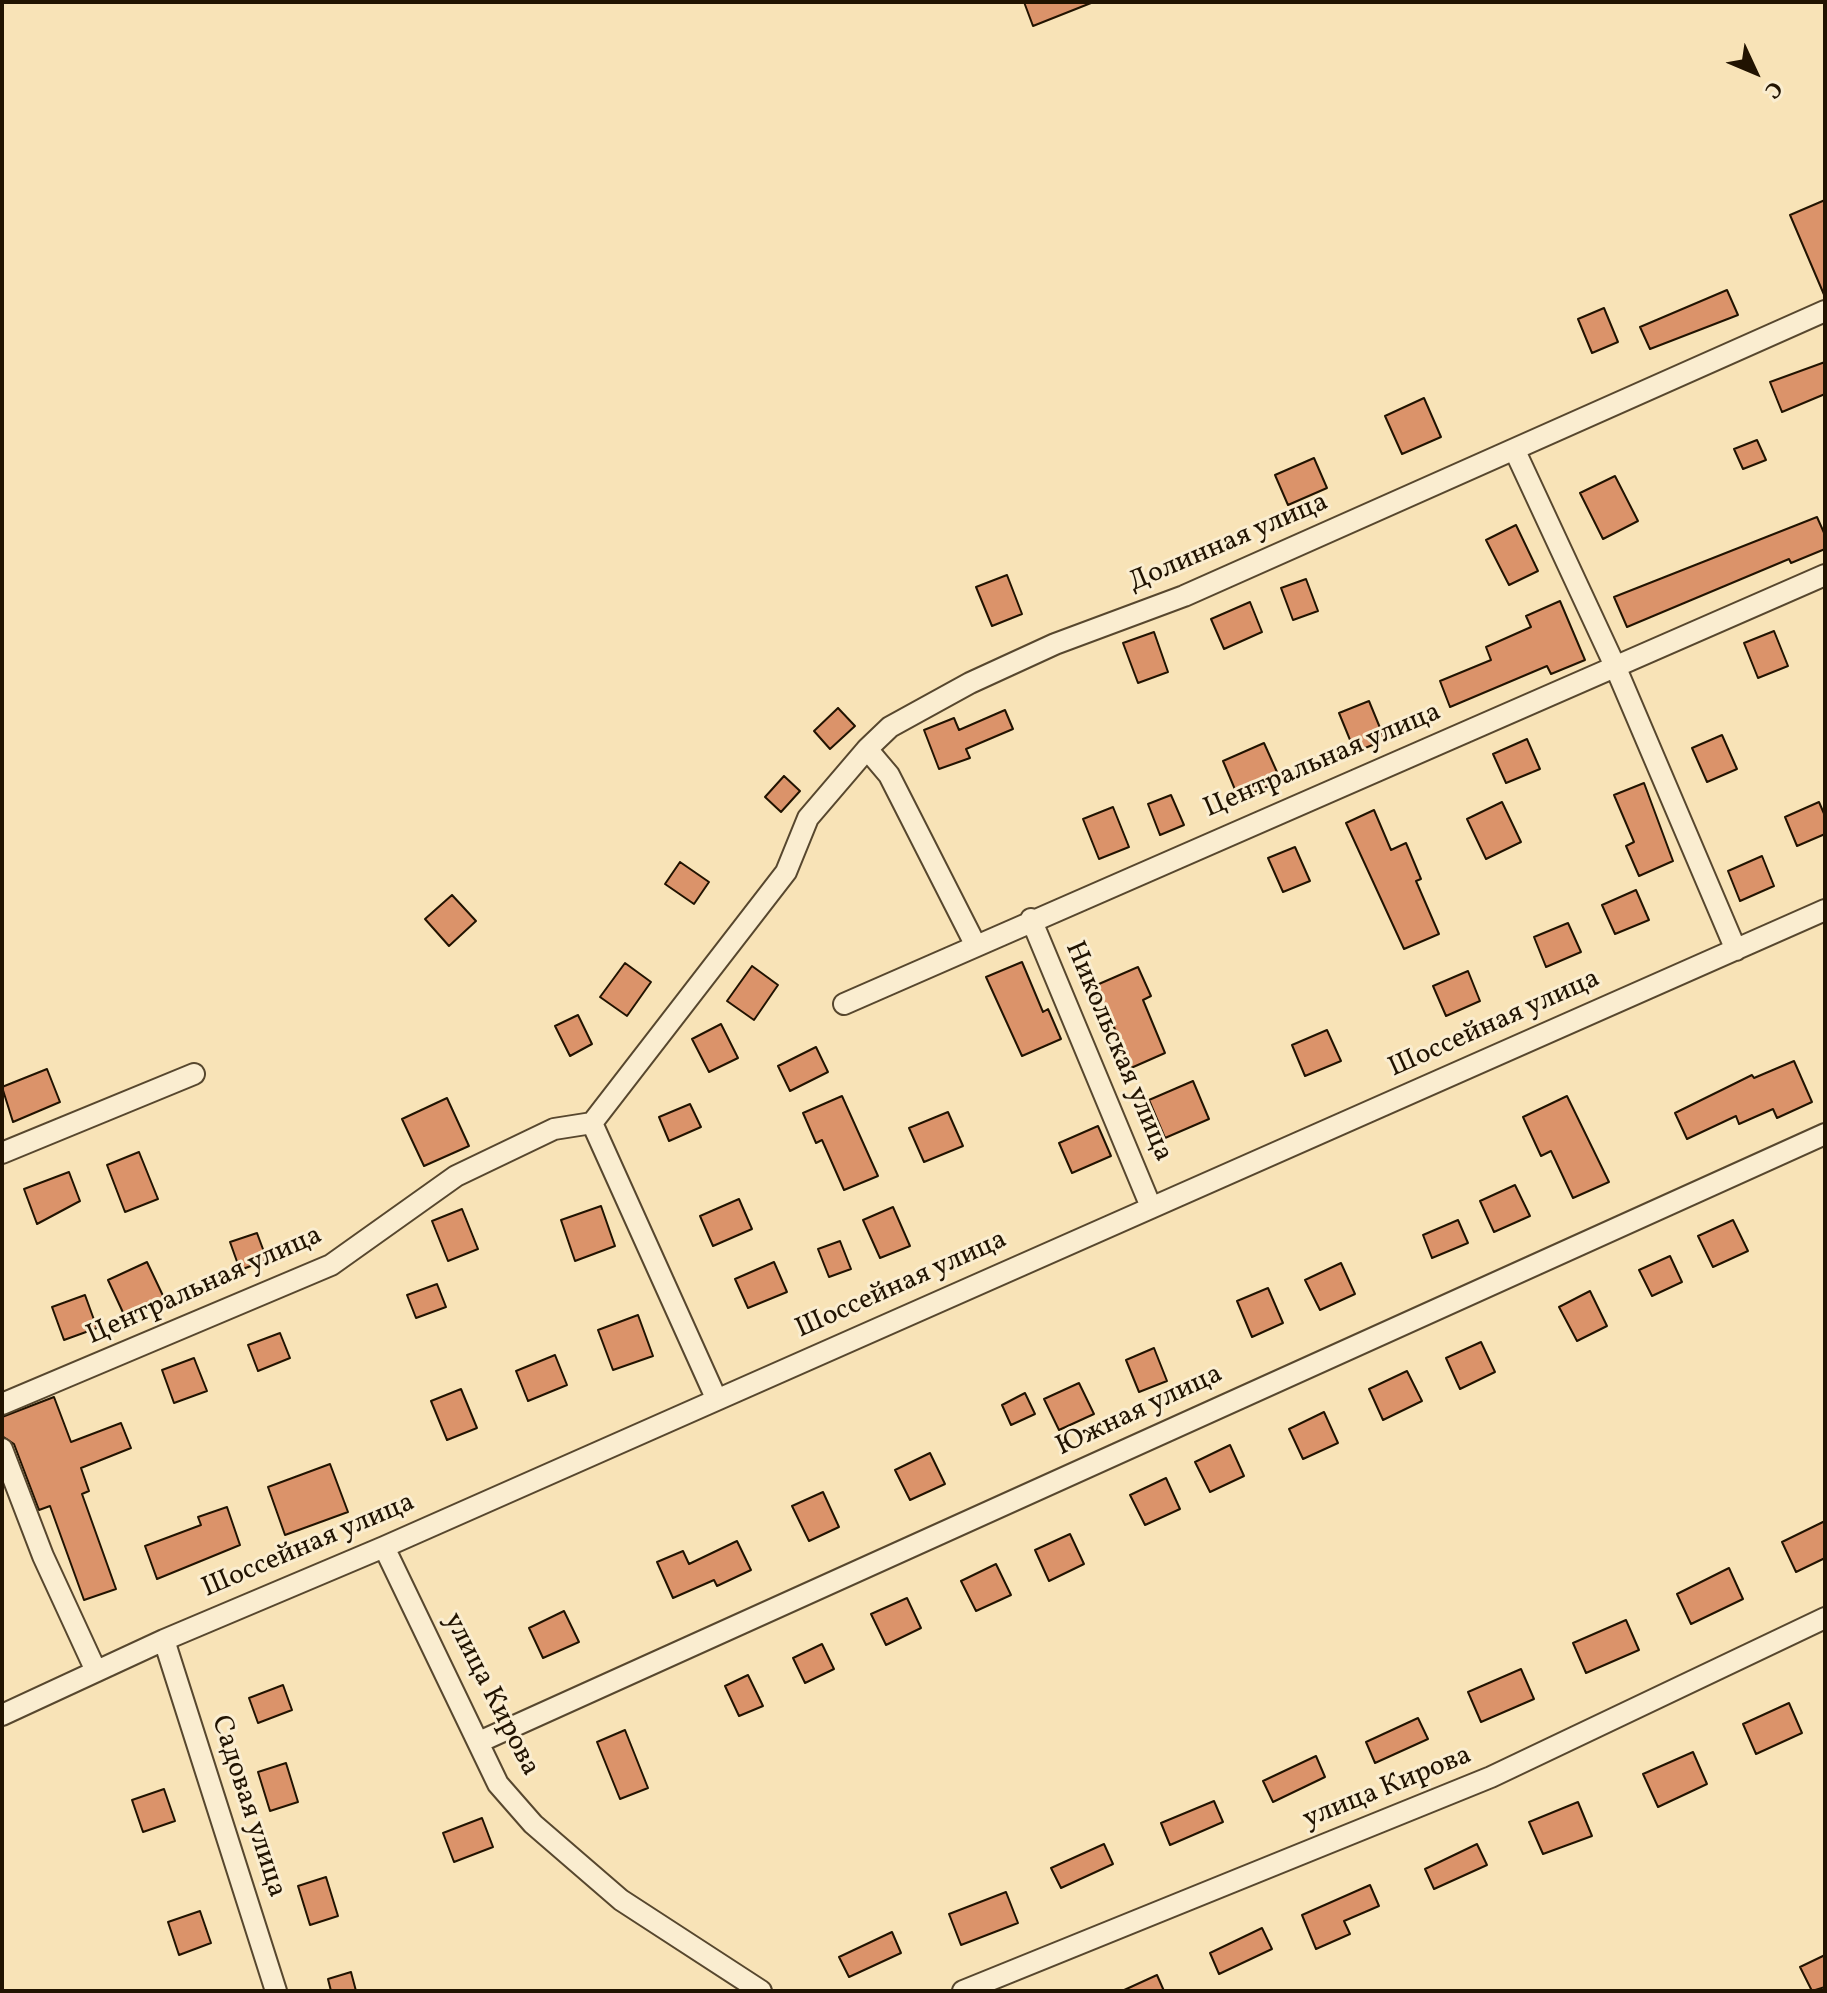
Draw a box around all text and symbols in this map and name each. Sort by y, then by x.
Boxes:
north arrow [1715,32,1795,112]
text: С [1757,73,1789,105]
street label: Долинная улица [1124,487,1334,601]
street label: Центральная улица [1199,697,1447,827]
street label: Никольская улица [1055,937,1179,1167]
street label: Шоссейная улица [1384,963,1606,1087]
street label: Центральная улица [82,1220,328,1354]
street label: Шоссейная улица [791,1224,1013,1348]
street label: Южная улица [1051,1359,1229,1465]
street label: Шоссейная улица [198,1487,420,1607]
street label: улица Кирова [434,1608,546,1782]
street label: Садовая улица [202,1712,292,1902]
street label: улица Кирова [1299,1740,1477,1838]

